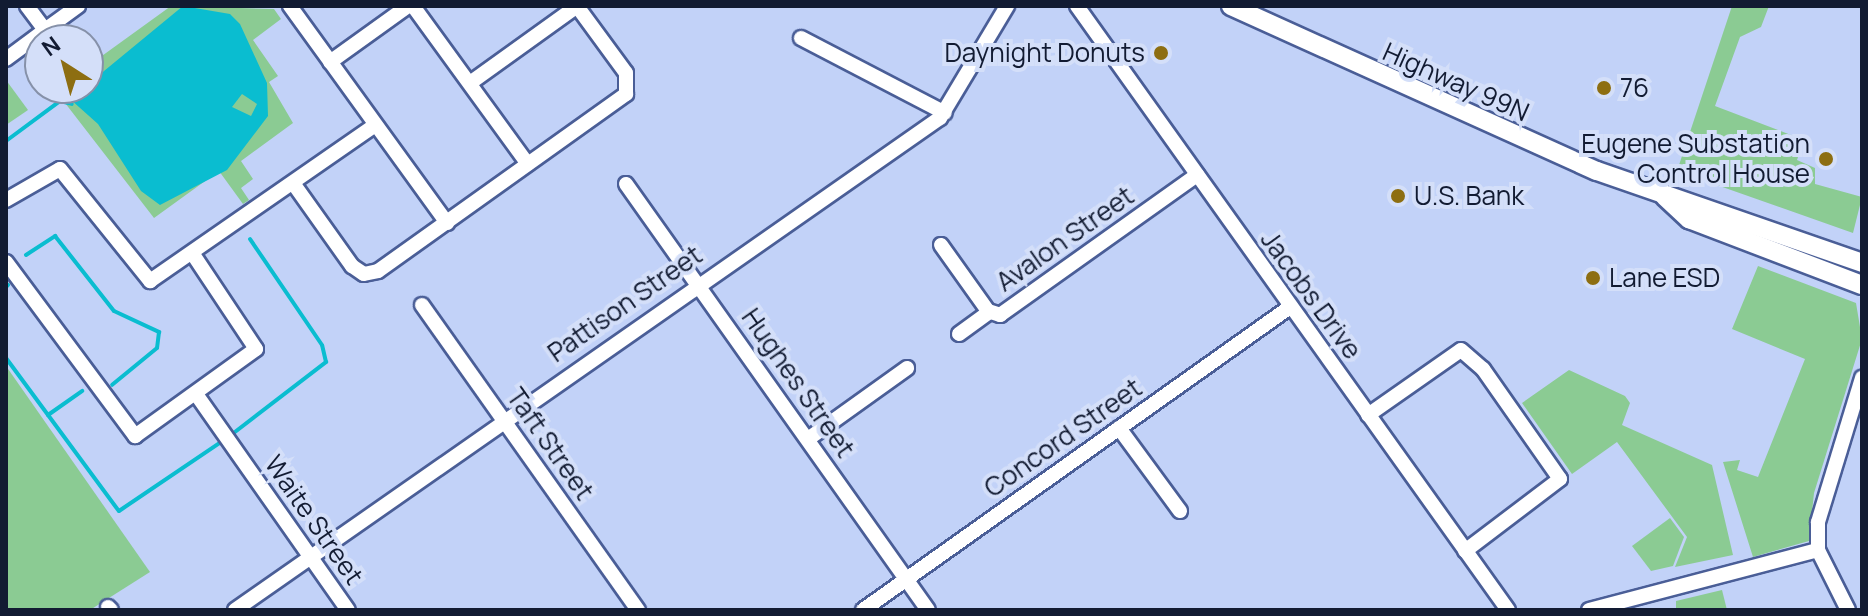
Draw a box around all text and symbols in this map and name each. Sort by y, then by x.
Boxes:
north arrow [24,24,104,104]
text: N [36,29,66,63]
street label: Highway 99N [1378,36,1534,128]
place label: Daynight Donuts [944,37,1145,69]
marker: Daynight Donuts [1152,44,1170,62]
place label: 76 [1620,72,1649,104]
marker: 76 [1595,79,1613,97]
place label: Eugene Substation Control House [1581,128,1810,190]
marker: Eugene Substation Control House [1817,150,1835,168]
street label: Avalon Street [990,180,1140,298]
place label: U.S. Bank [1414,180,1524,212]
marker: U.S. Bank [1389,187,1407,205]
street label: Jacobs Drive [1254,225,1368,365]
street label: Pattison Street [542,239,708,369]
place label: Lane ESD [1609,262,1720,294]
marker: Lane ESD [1584,269,1602,287]
street label: Hughes Street [735,303,861,463]
street label: Concord Street [978,372,1148,504]
street label: Taft Street [500,382,600,506]
street label: Waite Street [258,449,370,591]

